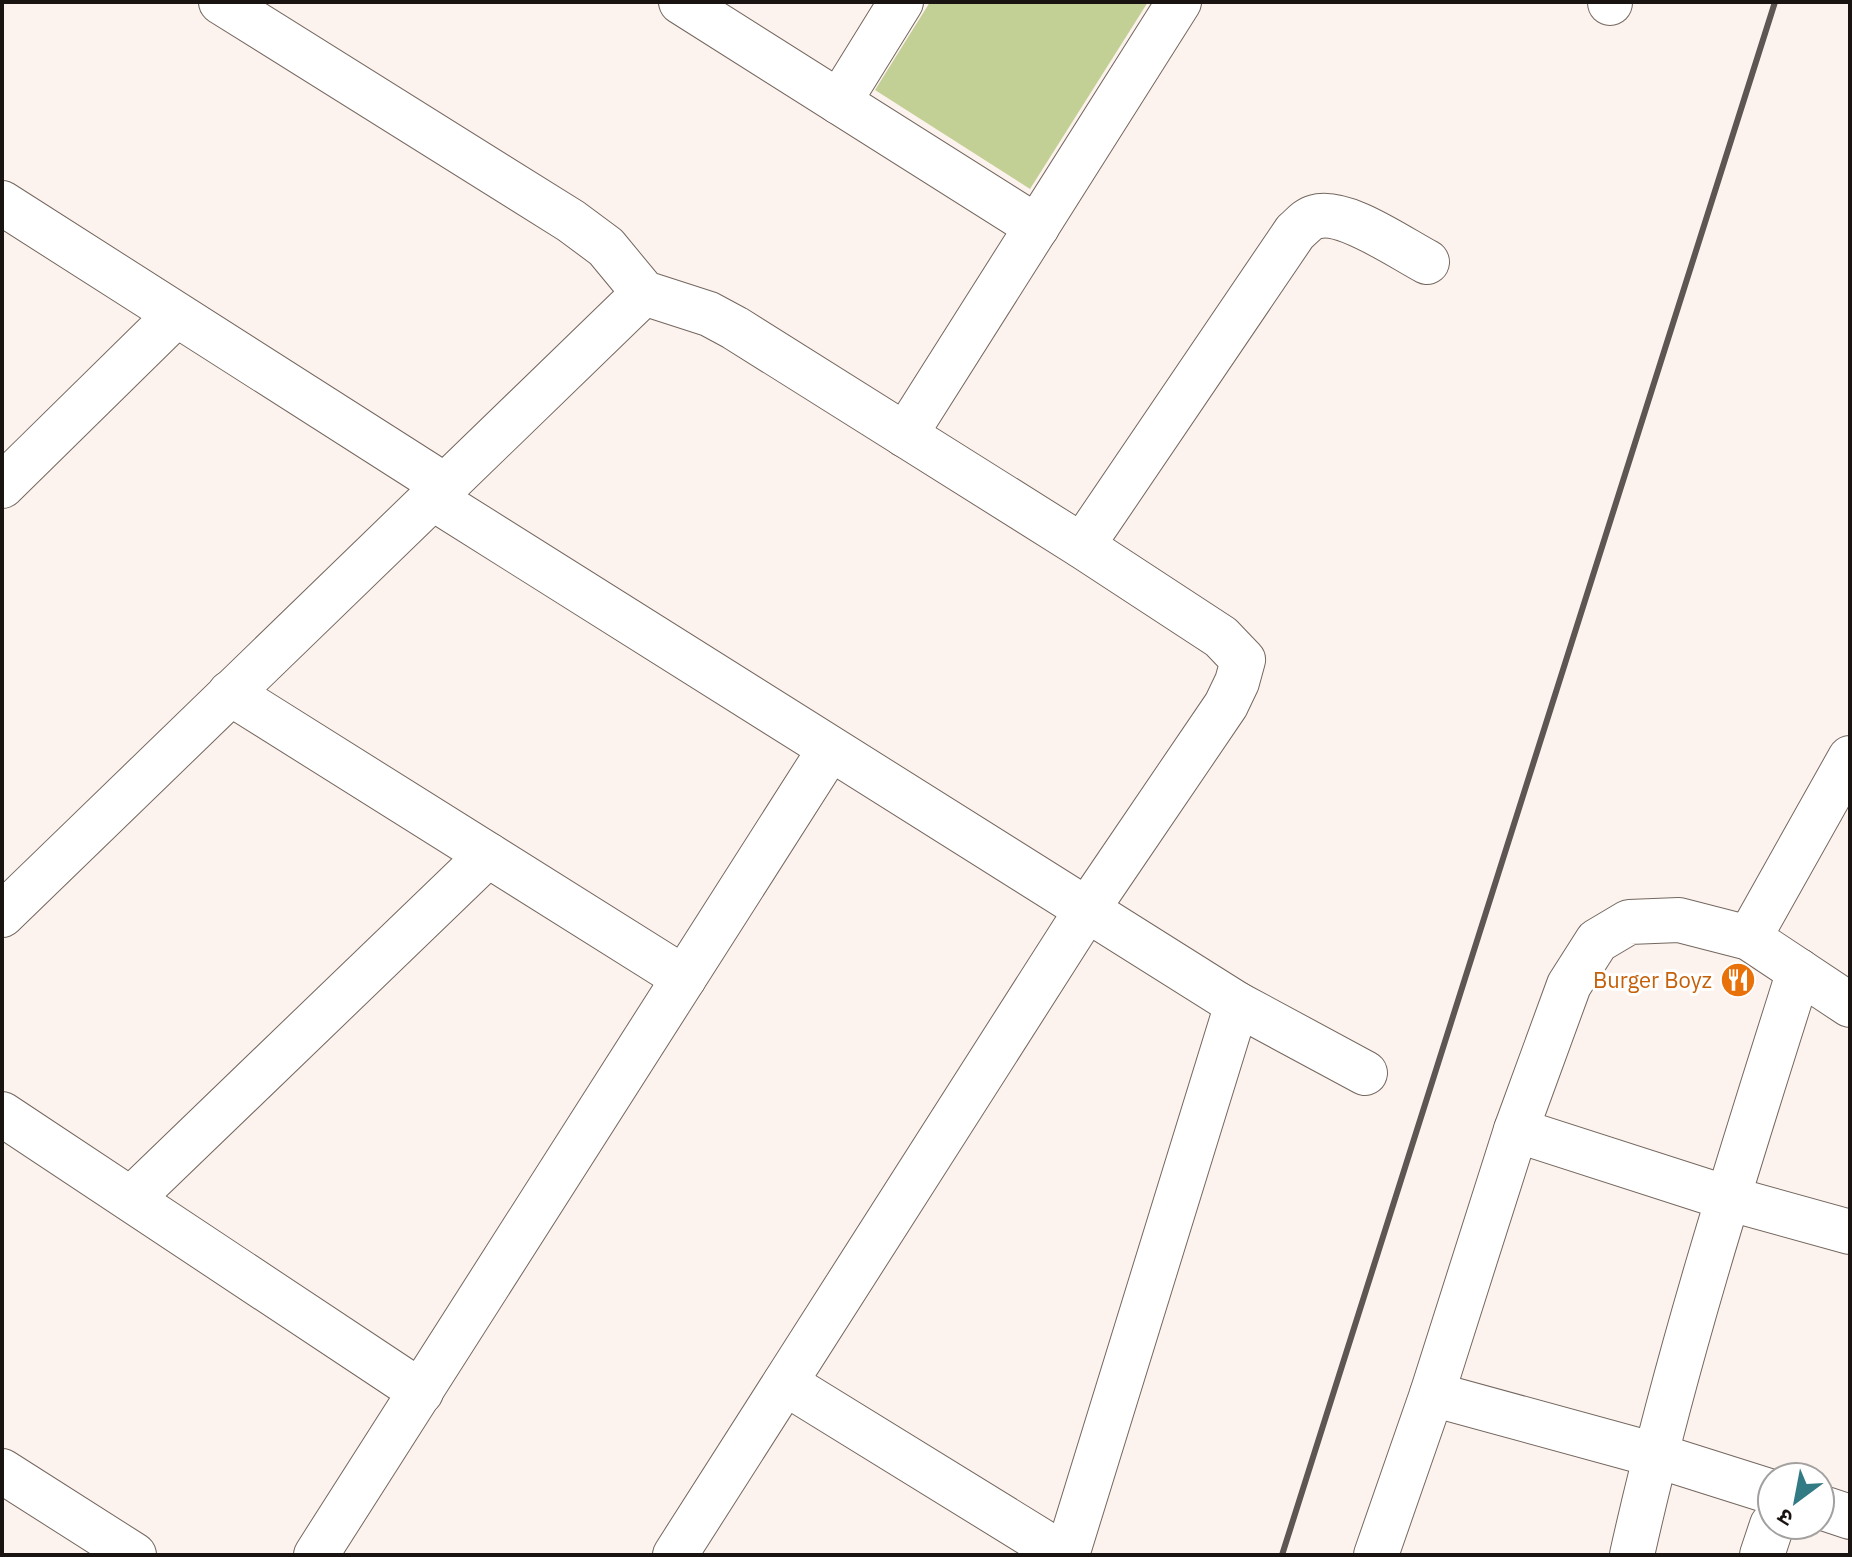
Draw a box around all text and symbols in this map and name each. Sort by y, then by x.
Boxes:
restaurant icon: Burger Boyz [1719,961,1757,999]
place label: Burger Boyz [1593,965,1712,994]
north arrow [1756,1461,1836,1541]
text: उ [1771,1502,1798,1534]

